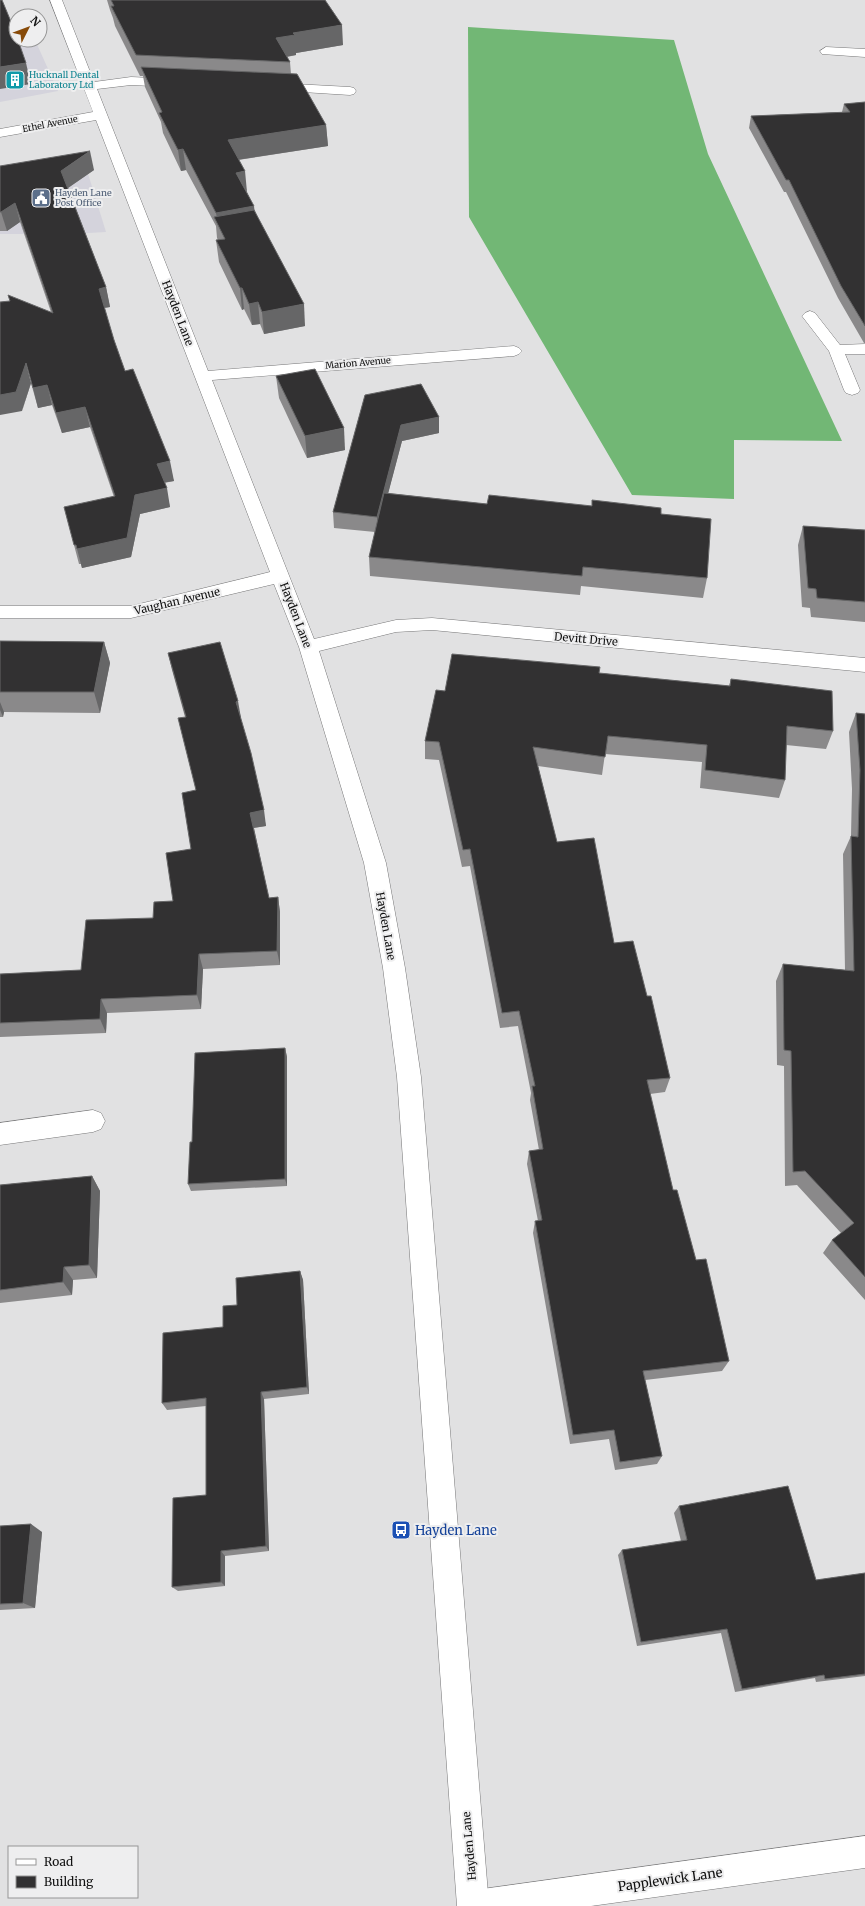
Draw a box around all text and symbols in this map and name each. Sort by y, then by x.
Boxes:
north arrow [8,8,48,48]
text: N [27,13,44,29]
building icon: Hucknall Dental Laboratory Ltd [4,69,26,91]
place label: Hucknall Dental Laboratory Ltd [29,69,99,90]
street label: Ethel Avenue [21,113,79,134]
public building icon: Hayden Lane Post Office [30,187,52,209]
place label: Hayden Lane Post Office [55,187,112,208]
street label: Hayden Lane [159,278,197,348]
street label: Marion Avenue [325,354,391,371]
street label: Hayden Lane [277,580,315,650]
street label: Vaughan Avenue [132,584,221,618]
street label: Devitt Drive [554,629,619,649]
street label: Hayden Lane [373,891,399,962]
bus stop icon: Hayden Lane [390,1519,412,1541]
place label: Hayden Lane [415,1522,497,1539]
street label: Hayden Lane [459,1811,479,1881]
legend [8,1846,138,1898]
text: Road [44,1854,73,1869]
street label: Papplewick Lane [617,1864,724,1895]
text: Building [44,1874,94,1889]

